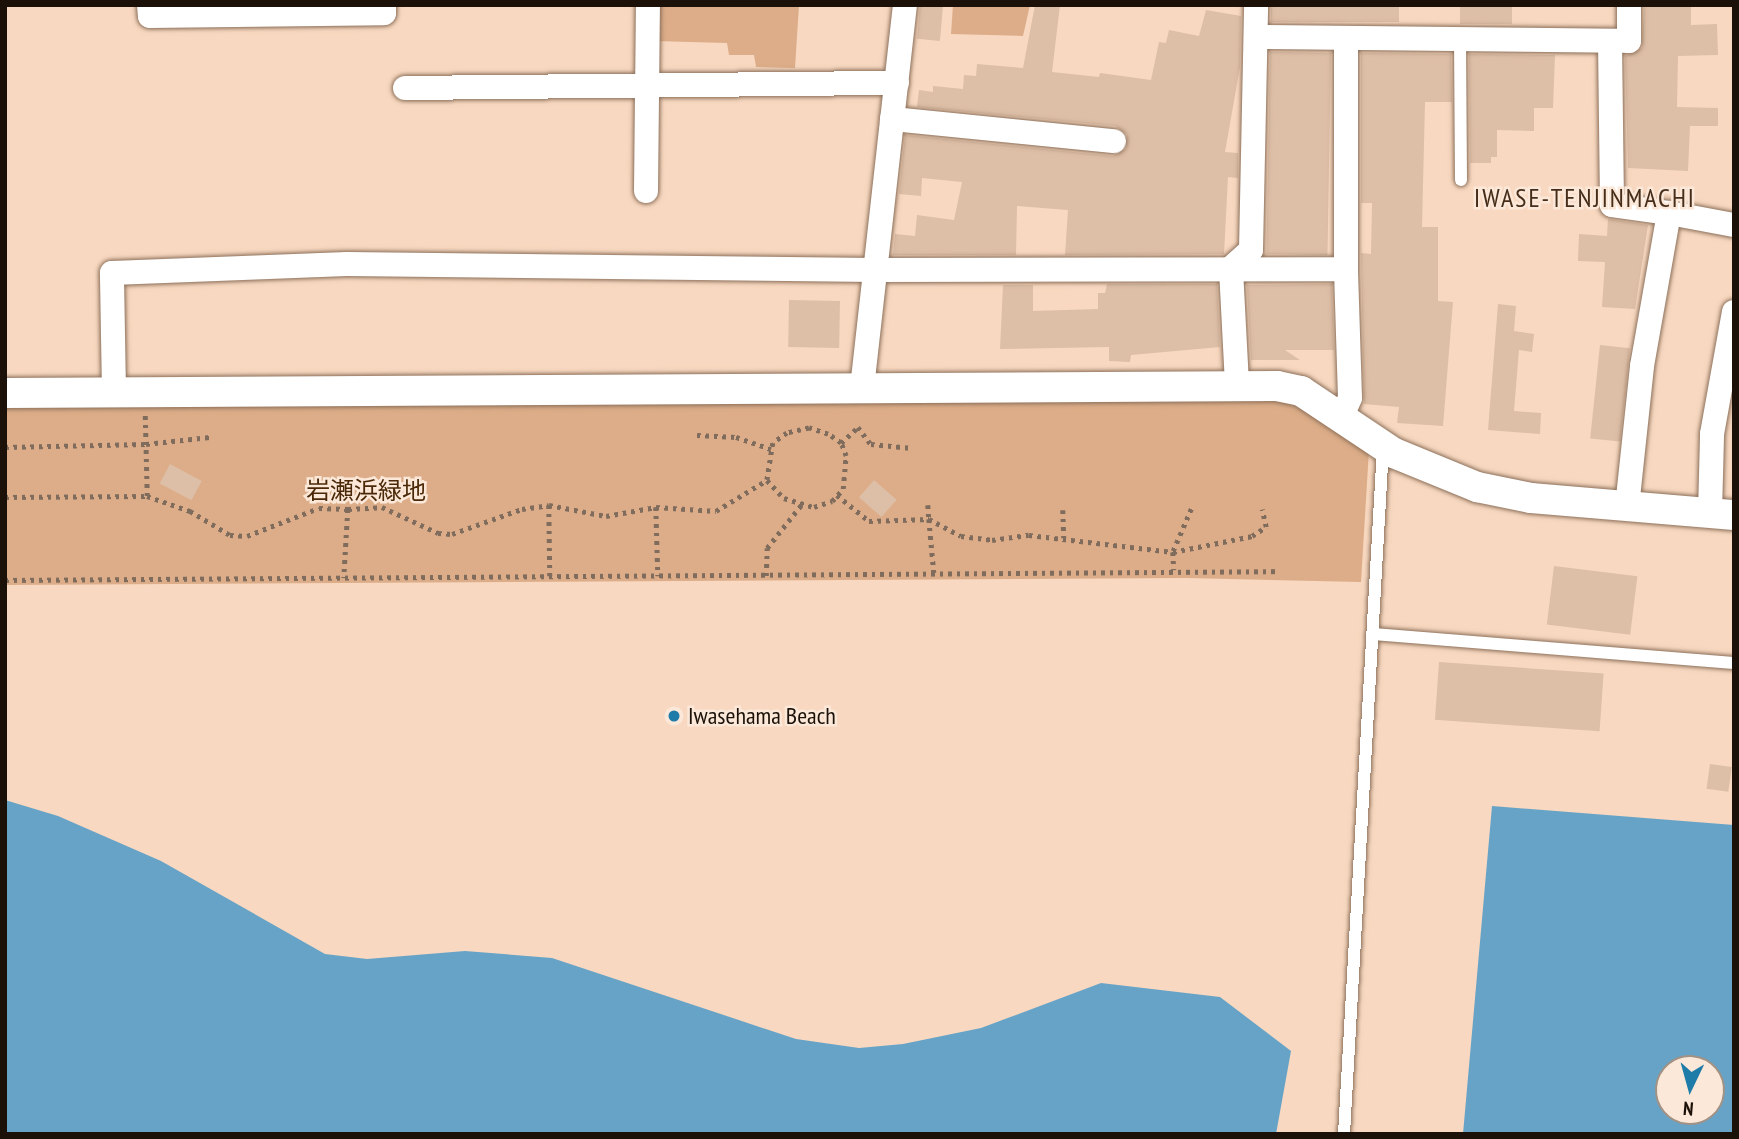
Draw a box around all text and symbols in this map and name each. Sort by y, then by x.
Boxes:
district label: IWASE-TENJINMACHI [1476,182,1694,214]
park label: 岩瀬浜緑地 [306,477,426,505]
place label: Iwasehama Beach [688,702,836,730]
marker: Iwasehama Beach [666,708,682,724]
north arrow [1655,1055,1725,1125]
text: N [1682,1097,1695,1121]

